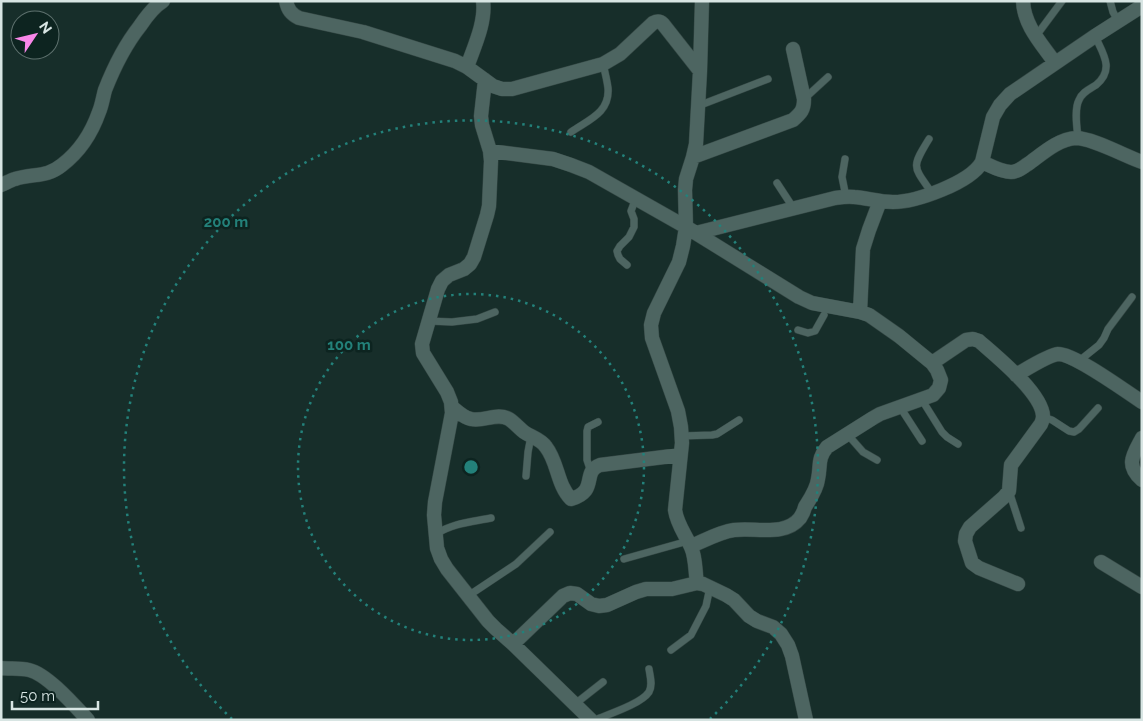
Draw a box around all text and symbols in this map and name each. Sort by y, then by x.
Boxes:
north arrow [10,10,60,60]
text: N [36,19,55,37]
text: 200 m [204,213,248,231]
text: 100 m [327,336,371,354]
centre of rings [462,458,480,476]
scale bar [12,678,99,710]
text: 50 m [20,687,55,705]

